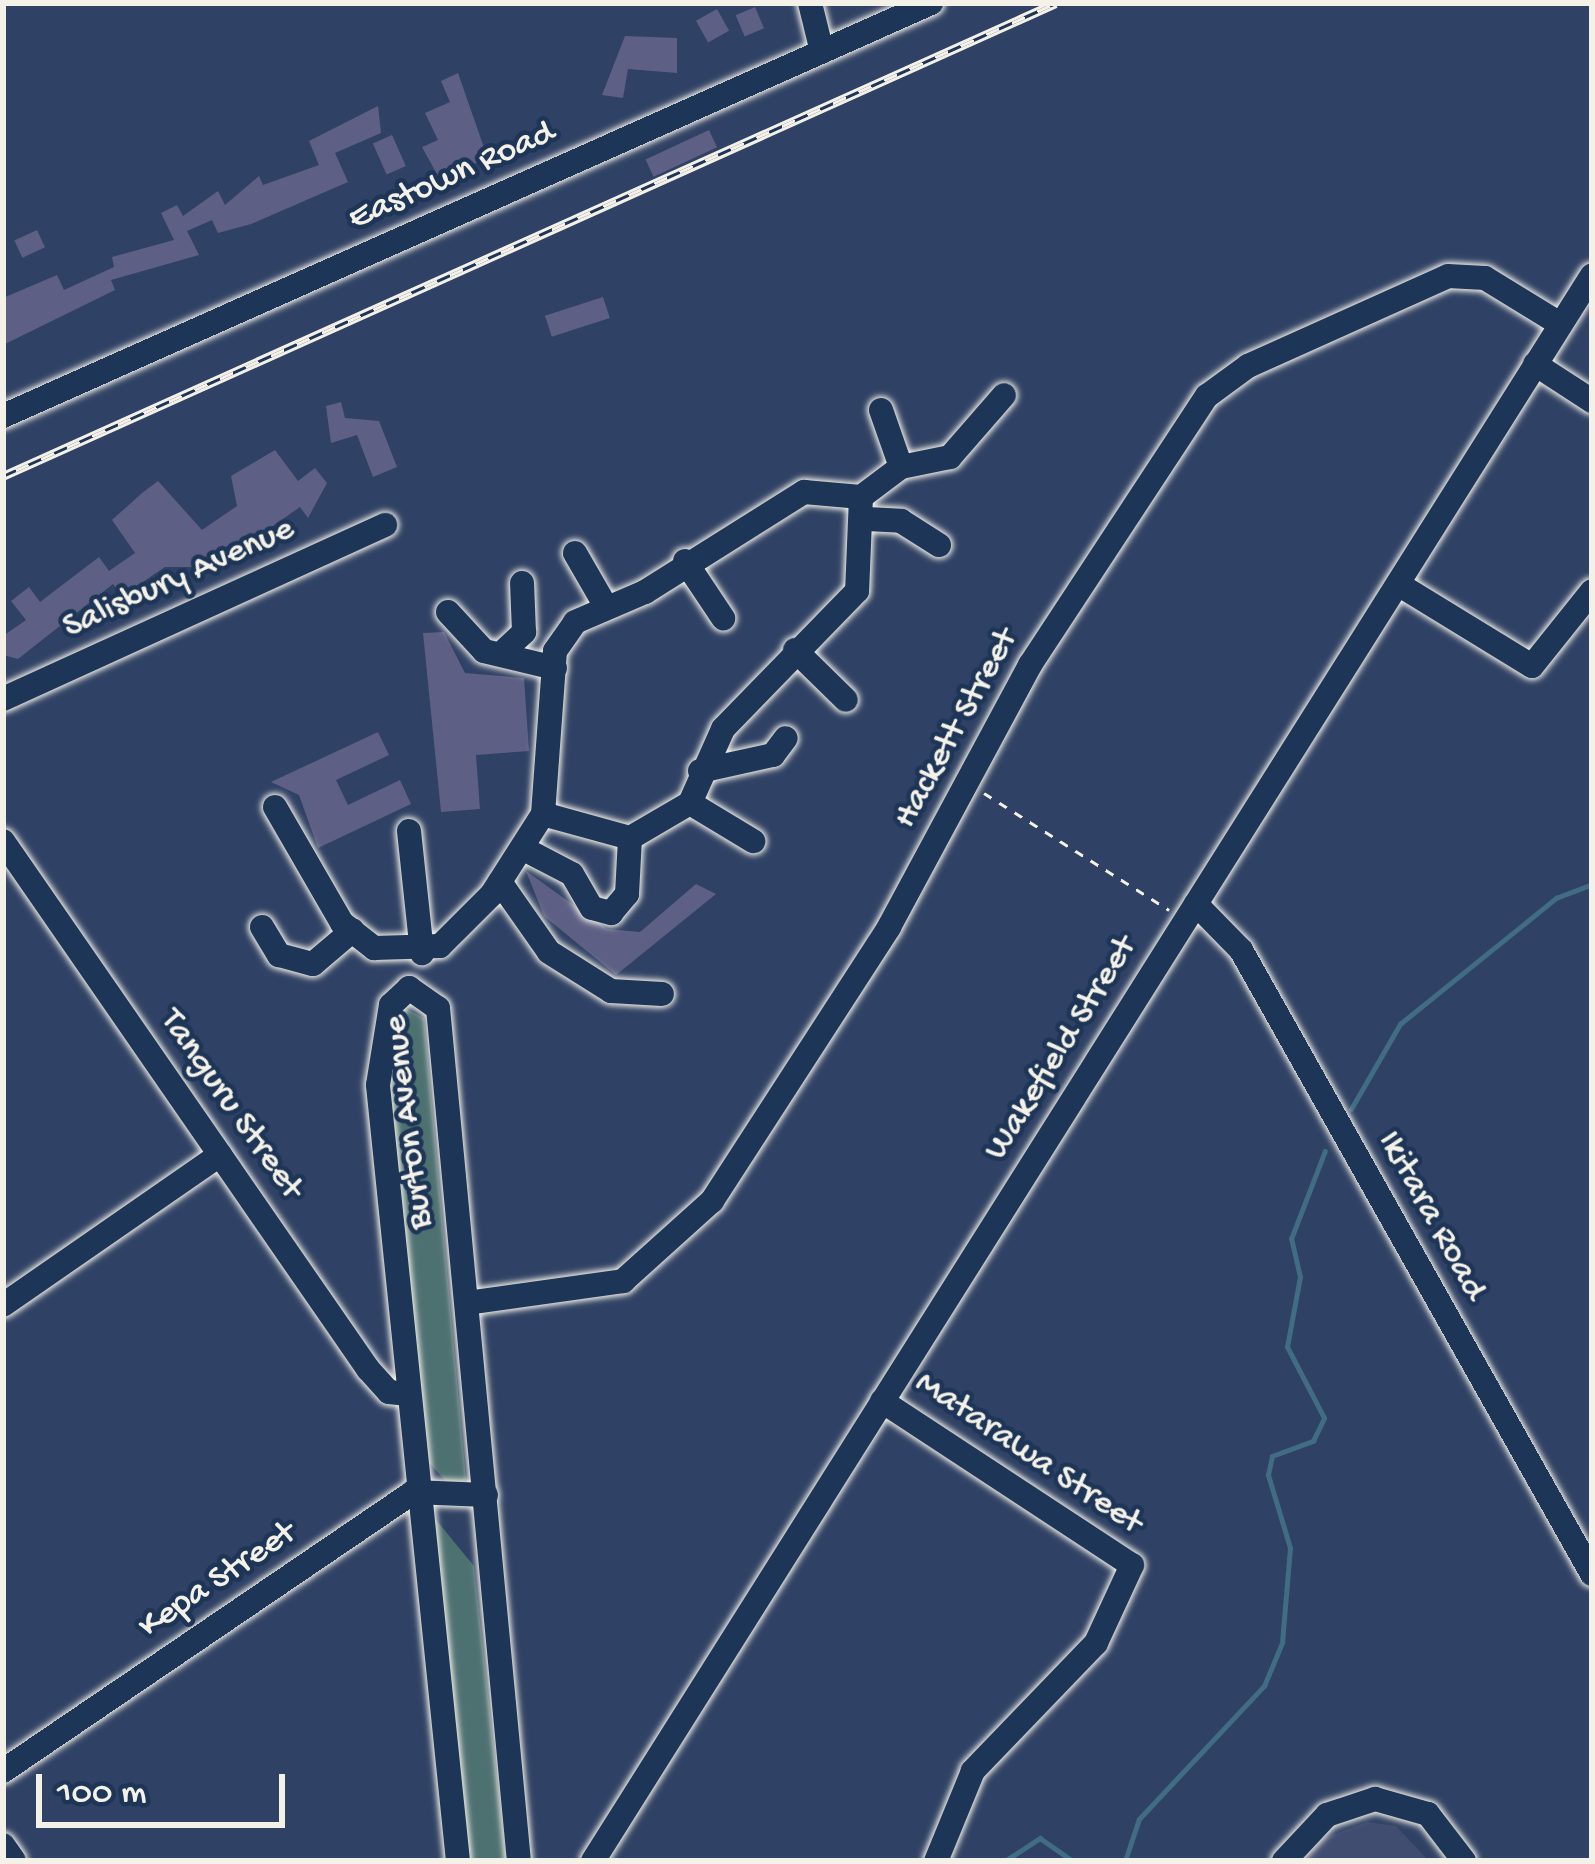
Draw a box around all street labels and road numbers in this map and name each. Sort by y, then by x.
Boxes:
street label: Eastown Road [342,112,562,242]
street label: Salisbury Avenue [57,509,301,649]
street label: Hackett Street [884,622,1030,836]
street label: Wakefield Street [976,929,1148,1169]
street label: Tanguru Street [149,1001,311,1209]
street label: Burton Avenue [375,1013,445,1231]
street label: Ikitara Road [1367,1124,1495,1308]
street label: Matarawa Street [906,1362,1150,1546]
street label: Kepa Street [131,1513,305,1649]

